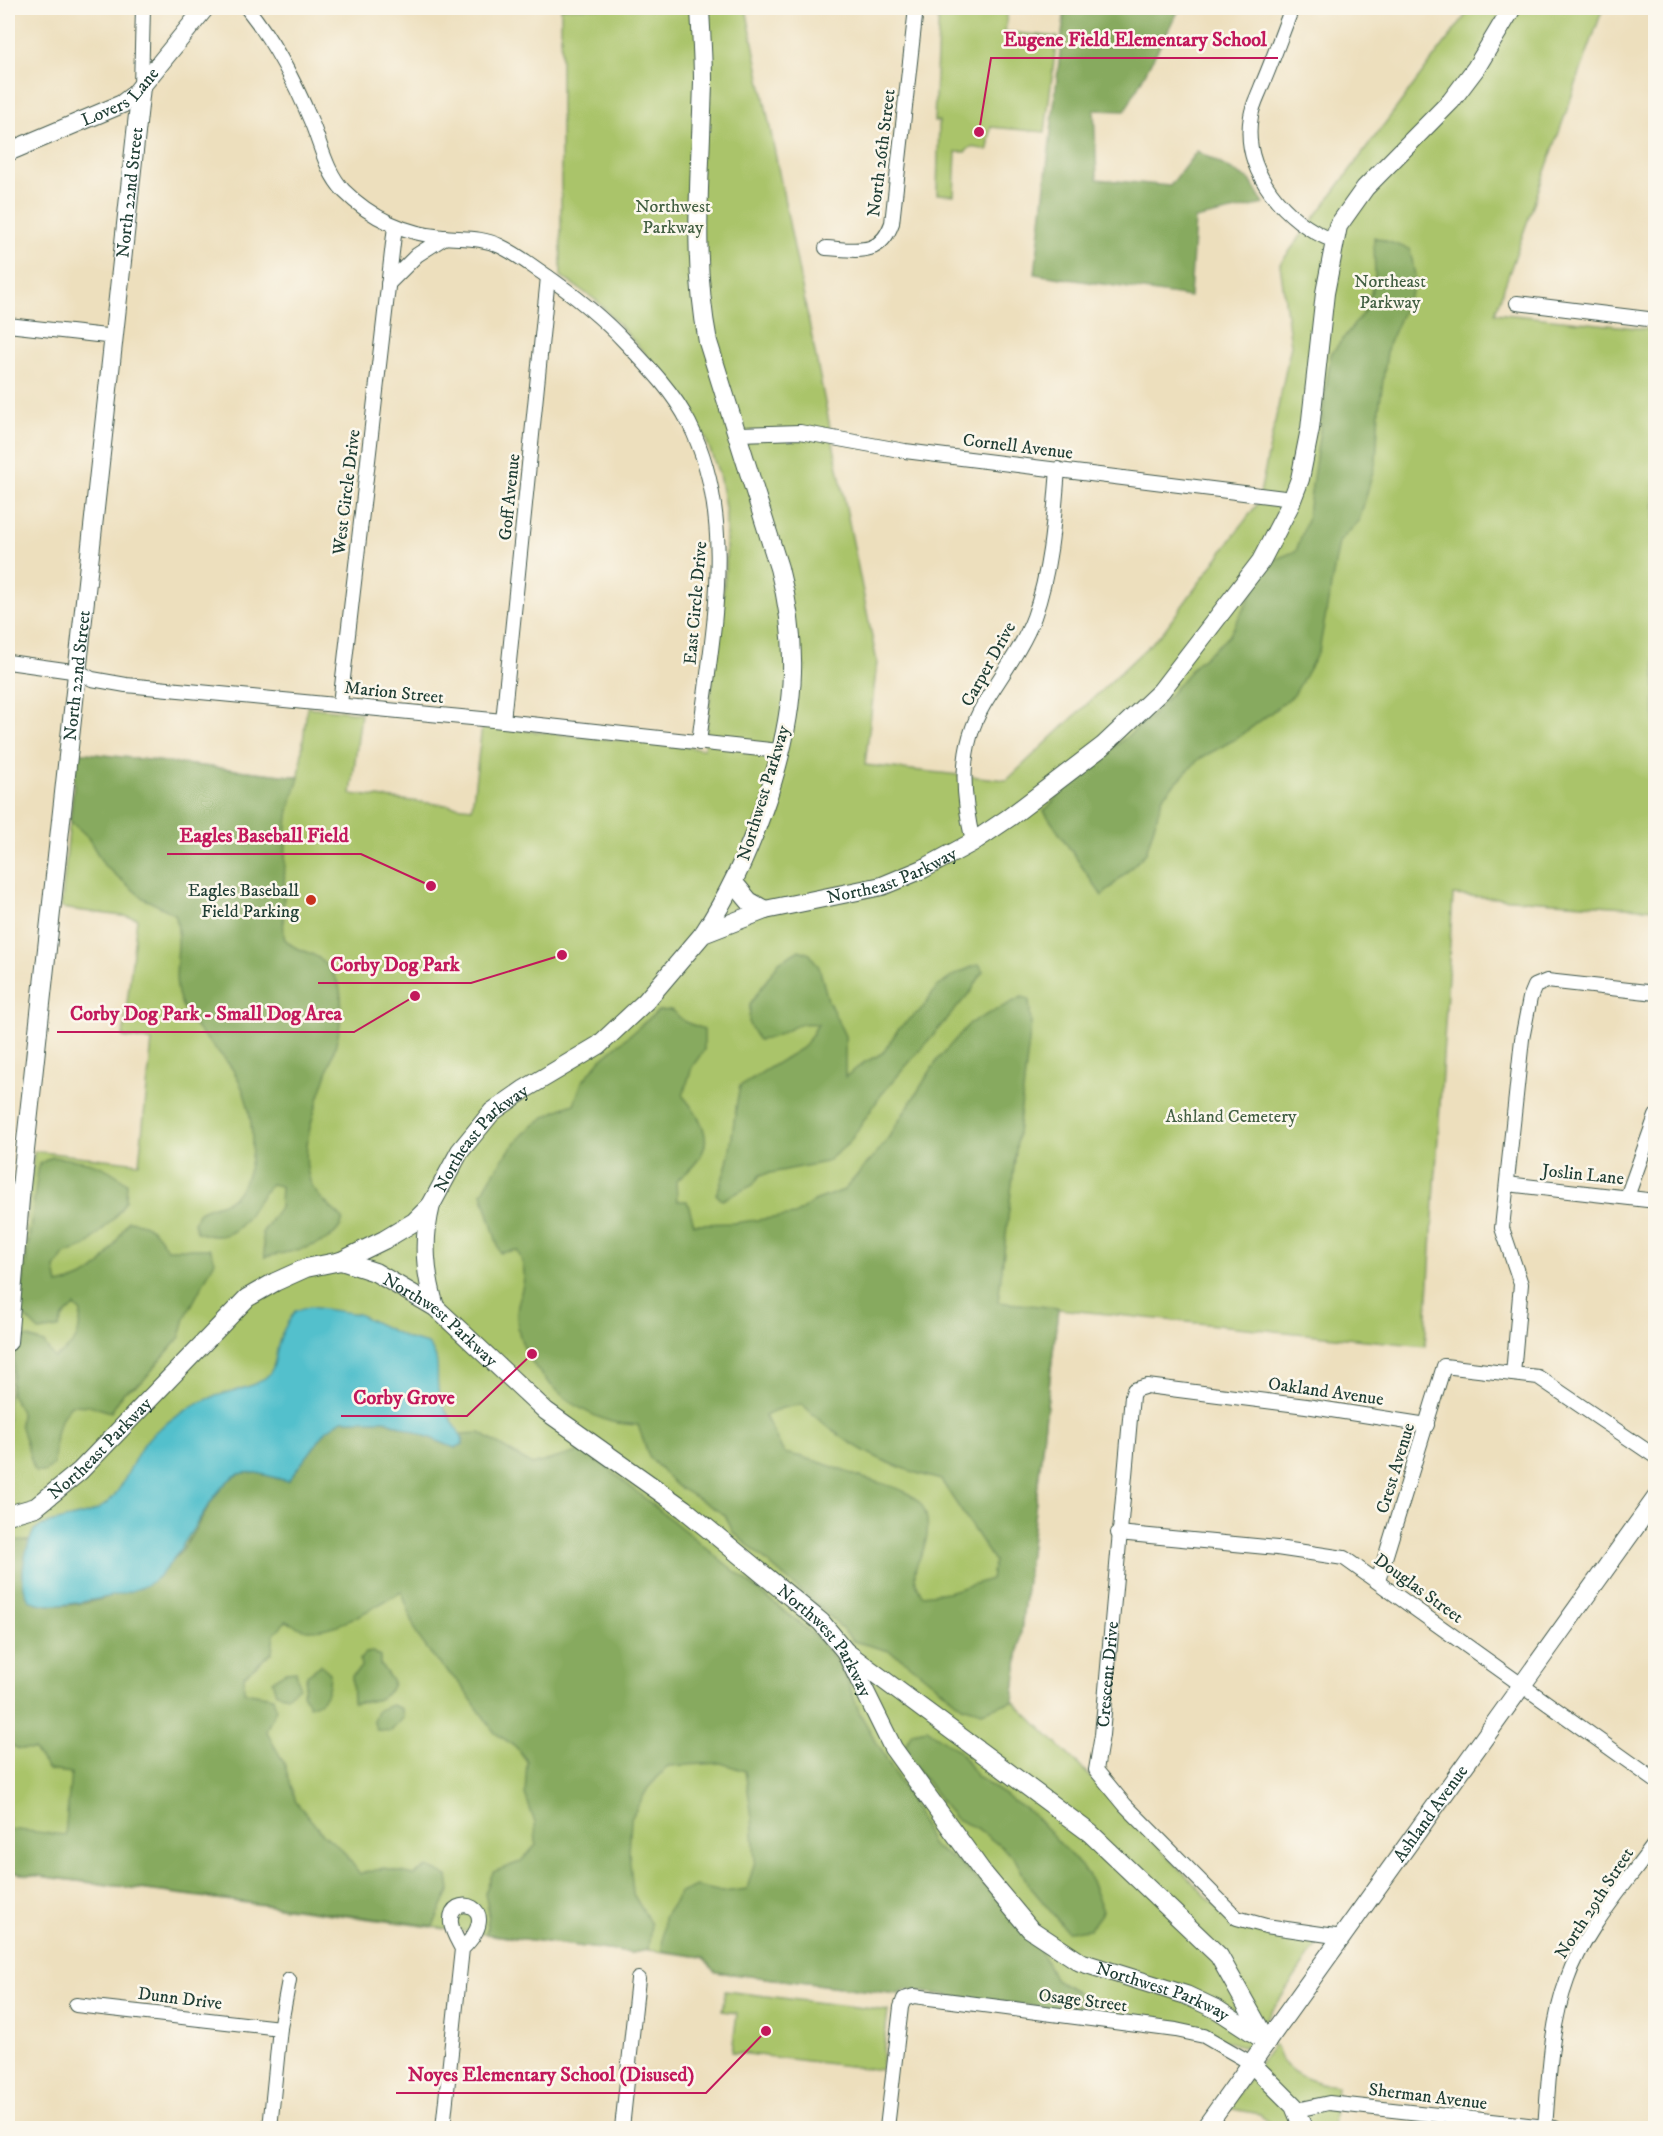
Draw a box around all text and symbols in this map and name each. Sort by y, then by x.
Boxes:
callout: Eugene Field Elementary School [991,20,1278,58]
text: Eugene Field Elementary School [1003,28,1268,53]
street label: Lovers Lane [78,63,164,132]
street label: North 26th Street [863,88,901,218]
street label: North 22nd Street [112,126,149,259]
park label: Northwest Parkway [635,196,711,239]
park label: Northeast Parkway [1354,271,1426,314]
street label: West Circle Drive [328,428,366,557]
street label: Cornell Avenue [962,429,1074,465]
street label: Goff Avenue [495,453,525,542]
street label: East Circle Drive [680,541,712,666]
street label: North 22nd Street [60,609,96,742]
street label: Carper Drive [957,618,1021,711]
street label: Marion Street [343,677,445,709]
street label: Northwest Parkway [733,722,795,864]
callout: Eagles Baseball Field [167,816,361,854]
text: Eagles Baseball Field [179,824,350,849]
street label: Northeast Parkway [825,843,961,909]
place label: Eagles Baseball Field Parking [188,880,300,923]
marker: Eagles Baseball Field Parking [304,893,318,907]
callout: Corby Dog Park [318,945,471,983]
text: Corby Dog Park [330,953,461,978]
callout: Corby Dog Park - Small Dog Area [57,994,354,1032]
text: Corby Dog Park - Small Dog Area [70,1002,343,1027]
street label: Northeast Parkway [430,1080,533,1196]
park label: Ashland Cemetery [1166,1106,1297,1128]
street label: Joslin Lane [1539,1160,1625,1190]
street label: Northwest Parkway [378,1269,502,1372]
street label: Oakland Avenue [1267,1373,1385,1411]
callout: Corby Grove [341,1378,467,1416]
text: Corby Grove [353,1386,456,1411]
street label: Northeast Parkway [44,1393,157,1505]
street label: Crest Avenue [1372,1420,1420,1516]
street label: Douglas Street [1369,1549,1468,1629]
street label: Northwest Parkway [772,1580,876,1701]
street label: Crescent Drive [1093,1620,1124,1728]
street label: Ashland Avenue [1389,1761,1473,1867]
street label: North 29th Street [1551,1844,1639,1963]
street label: Northwest Parkway [1093,1958,1234,2027]
street label: Dunn Drive [136,1983,223,2015]
street label: Osage Street [1037,1985,1129,2017]
callout: Noyes Elementary School (Disused) [396,2055,706,2093]
text: Noyes Elementary School (Disused) [408,2063,694,2088]
street label: Sherman Avenue [1367,2079,1488,2115]

